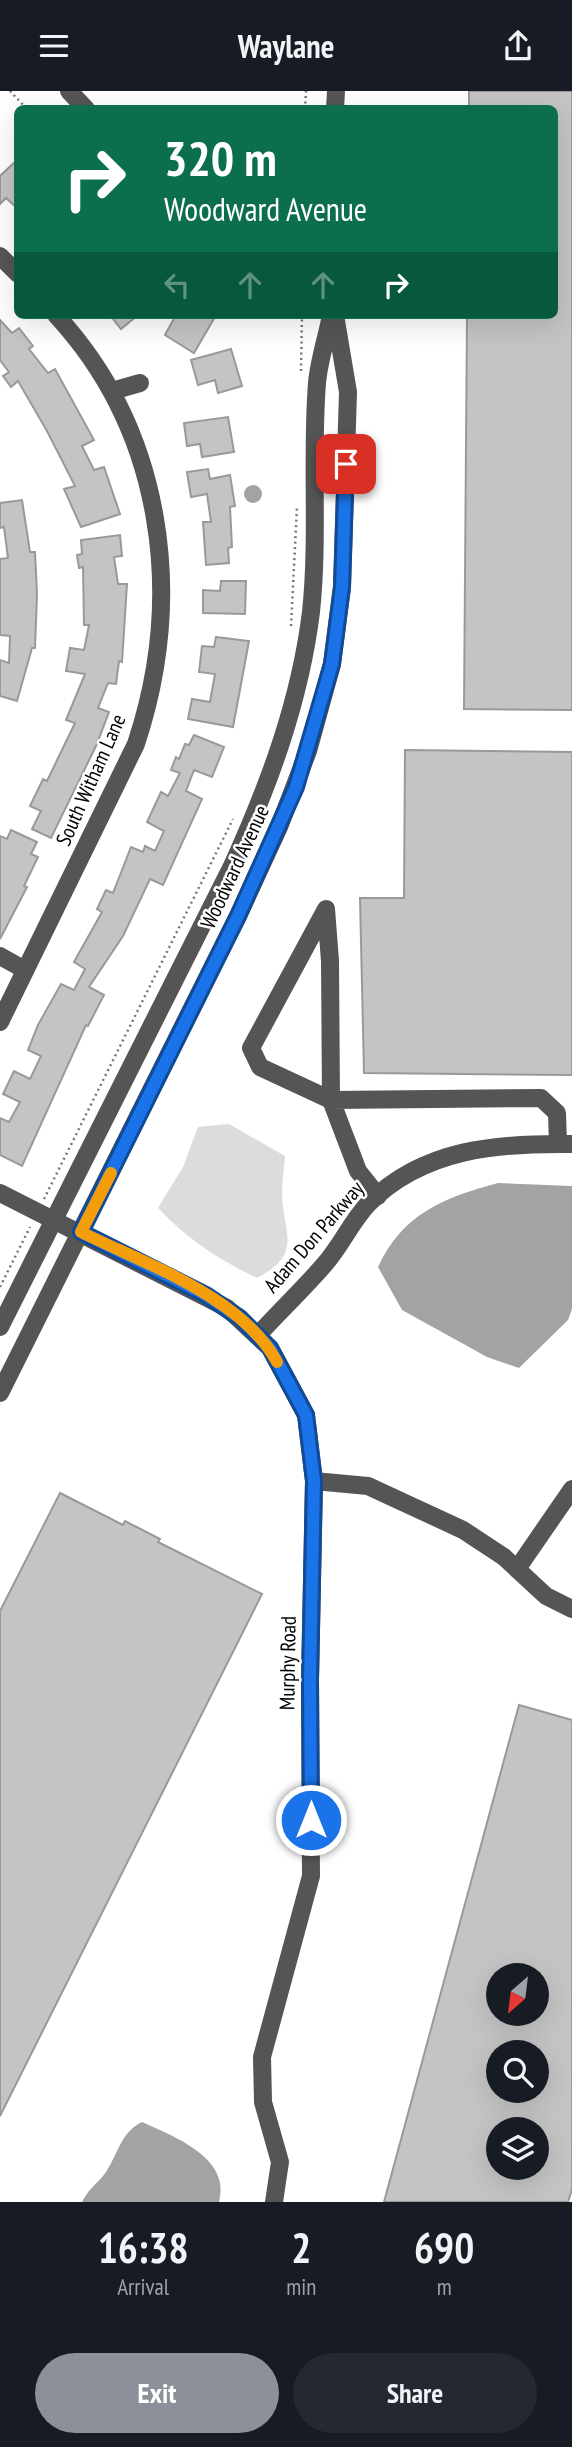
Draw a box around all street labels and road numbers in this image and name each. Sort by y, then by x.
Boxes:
street label: South Witham Lane [49,710,132,850]
street label: Woodward Avenue [194,801,275,933]
street label: Adam Don Parkway [258,1175,370,1298]
street label: Murphy Road [273,1616,302,1710]

